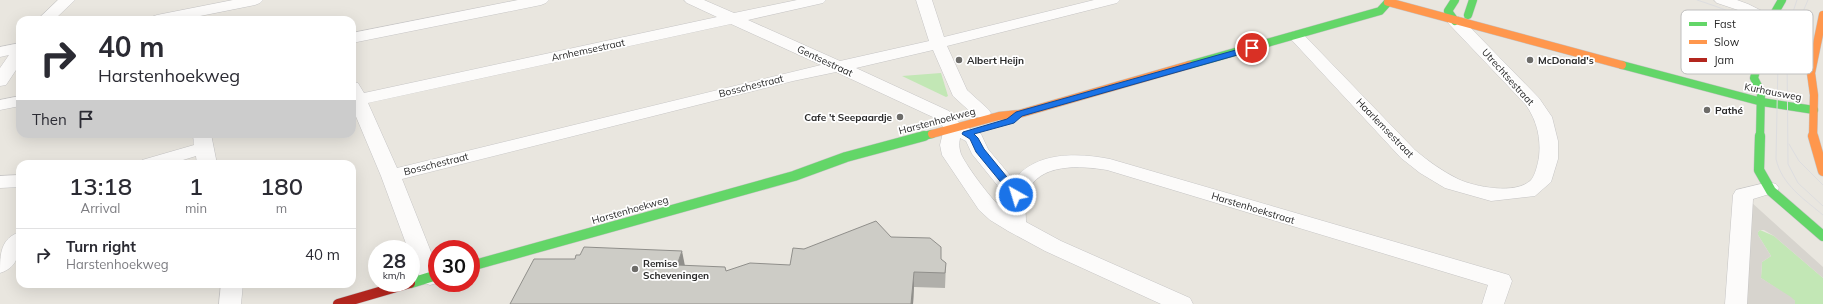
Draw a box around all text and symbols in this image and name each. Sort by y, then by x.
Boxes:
legend [1681,10,1813,74]
text: Fast [1714,17,1736,31]
text: 40 m [98,29,164,64]
pin [1235,31,1269,65]
icon: right [32,32,84,84]
text: Slow [1714,35,1740,49]
street label: Arnhemsestraat [550,36,626,64]
icon: arrive [1241,37,1263,59]
street label: Gentsestraat [795,42,855,80]
street label: Utrechtsestraat [1479,46,1537,108]
text: Jam [1714,53,1734,67]
place label: Albert Heijn [967,54,1024,67]
place label: McDonald's [1538,54,1594,67]
marker: Albert Heijn [954,55,964,65]
marker: McDonald's [1525,55,1535,65]
text: Harstenhoekweg [98,64,240,87]
street label: Bosschestraat [717,72,785,100]
street label: Kurhausweg [1743,80,1803,104]
street label: Haarlemsestraat [1353,96,1417,161]
place label: Pathé [1715,104,1743,117]
street label: Harstenhoekweg [897,105,977,137]
marker: Pathé [1702,105,1712,115]
icon: arrive [75,108,97,130]
text: Then [32,110,67,129]
place label: Cafe 't Seepaardje [804,111,893,124]
marker: Cafe 't Seepaardje [895,112,905,122]
street label: Bosschestraat [402,150,470,178]
text: 13:18 [69,171,132,201]
text: 1 [189,171,203,201]
text: 180 [260,171,303,201]
position arrow [995,174,1037,216]
street label: Harstenhoekstraat [1210,189,1297,227]
street label: Harstenhoekweg [590,193,670,227]
text: Arrival [81,200,120,216]
text: min [185,200,207,216]
text: m [276,200,287,216]
text: Turn right [66,237,136,256]
speed limit sign: 30 [428,240,480,292]
icon: right [32,244,54,266]
text: 40 m [305,245,340,264]
text: 28 [382,248,406,273]
text: Harstenhoekweg [66,256,169,272]
place label: Remise Scheveningen [643,257,709,282]
marker: Remise Scheveningen [630,264,640,274]
text: km/h [383,269,405,282]

